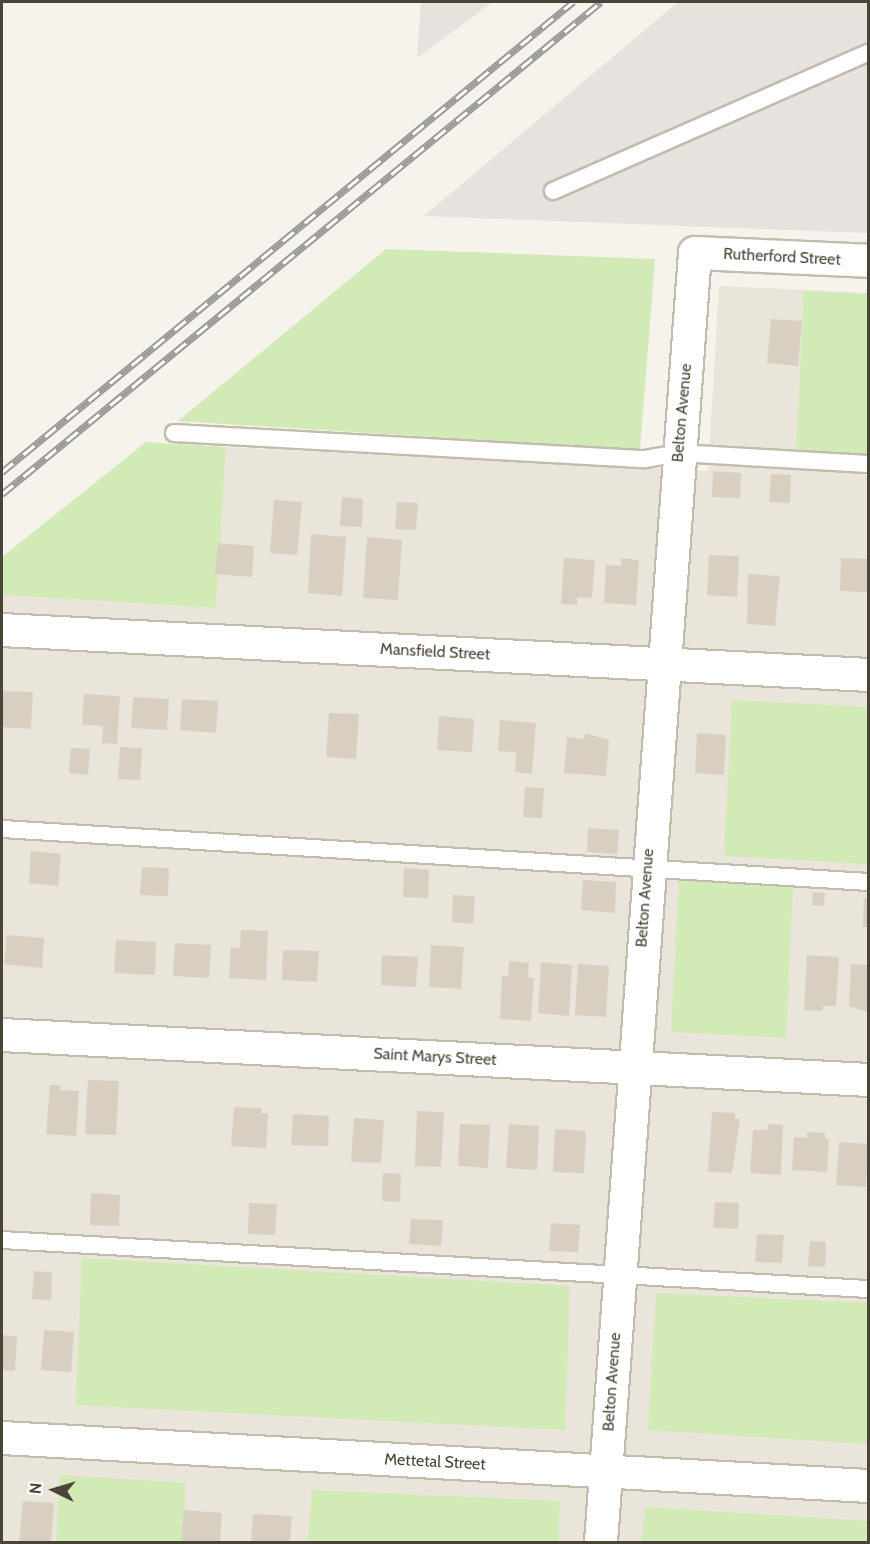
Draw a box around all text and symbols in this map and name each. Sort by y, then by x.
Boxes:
street label: Rutherford Street [723,244,841,270]
street label: Belton Avenue [668,363,696,463]
street label: Mansfield Street [379,640,491,664]
street label: Belton Avenue [632,848,658,948]
street label: Saint Marys Street [373,1044,497,1070]
street label: Belton Avenue [599,1332,625,1432]
street label: Mettetal Street [384,1450,486,1474]
north arrow [24,1460,84,1520]
text: N [26,1482,46,1495]

